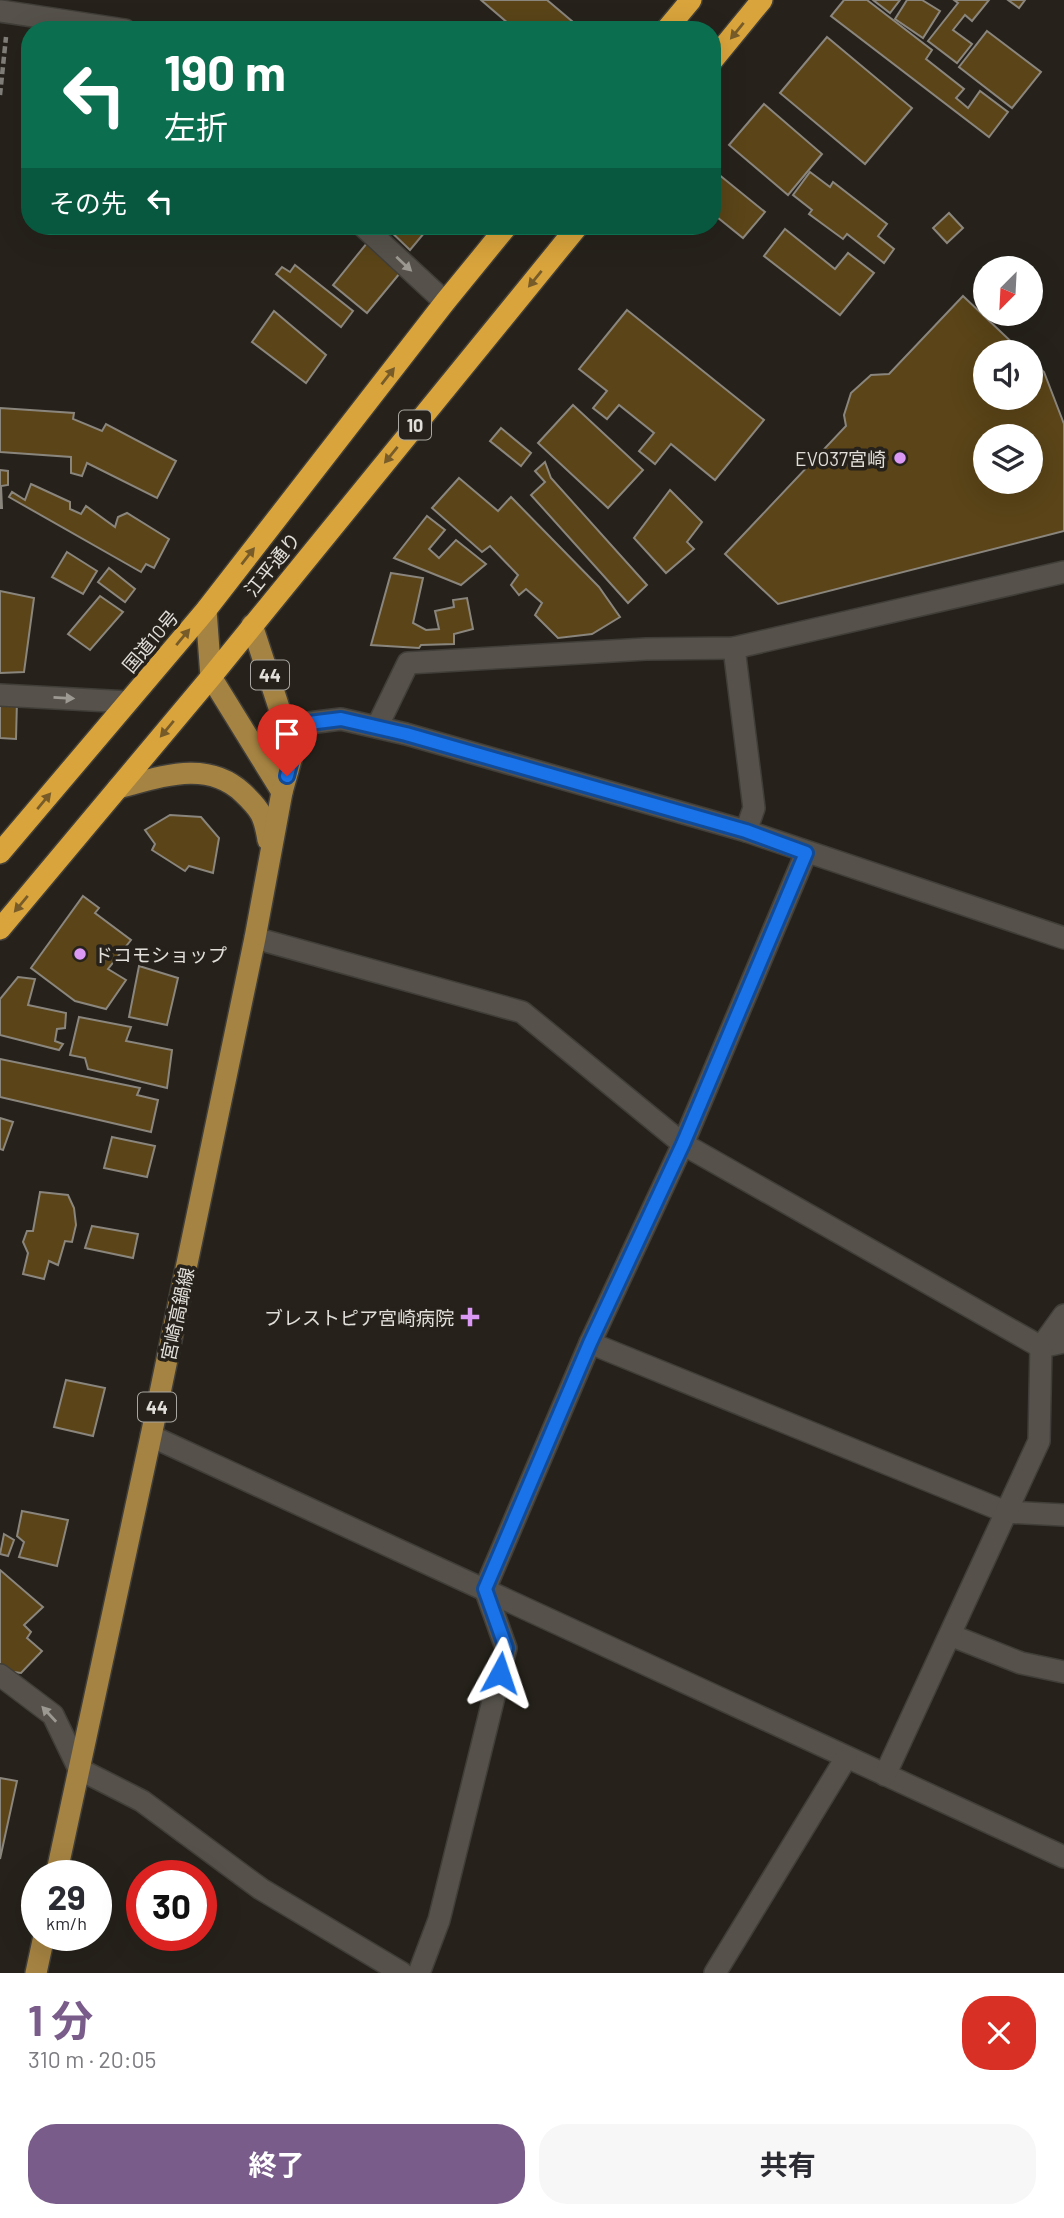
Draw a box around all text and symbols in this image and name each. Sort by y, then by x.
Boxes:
one-way arrow [730,21,745,39]
text: 190 m [164,42,286,101]
icon: left [49,49,140,140]
text: 左折 [164,107,228,145]
icon: left [141,182,179,220]
text: その先 [49,187,127,218]
one-way arrow [395,256,413,272]
north arrow [973,256,1043,326]
map controls [973,256,1043,494]
one-way arrow [527,269,542,287]
button: sound [973,340,1043,410]
one-way arrow [380,367,394,385]
road number: 10 [399,410,431,440]
button: layers [973,424,1043,494]
one-way arrow [383,445,398,463]
place label: EVO37宮崎 [795,447,886,470]
marker: EVO37宮崎 [892,450,908,466]
street label: 江平通り [239,527,305,601]
one-way arrow [241,547,256,565]
street label: 国道10号 [117,605,183,677]
one-way arrow [175,628,191,646]
road number: 44 [251,660,289,690]
one-way arrow [53,693,75,704]
pin [257,704,317,776]
icon: arrive [268,715,306,753]
one-way arrow [160,721,175,738]
one-way arrow [36,792,51,809]
one-way arrow [14,895,29,912]
place label: ドコモショップ [94,943,227,966]
marker: ドコモショップ [72,946,88,962]
street label: 宮崎高鍋線 [156,1265,198,1363]
place label: ブレストピア宮崎病院 [264,1306,454,1329]
marker: ブレストピア宮崎病院 [460,1307,480,1327]
road number: 44 [138,1392,176,1422]
position arrow [463,1636,537,1710]
one-way arrow [41,1706,57,1723]
speed limit sign: 30 [126,1860,217,1951]
text: 29 [47,1875,86,1917]
text: km/h [46,1912,87,1934]
text: 1 分 [28,1994,93,2044]
button: close [962,1996,1036,2070]
text: 310 m · 20:05 [28,2045,156,2073]
button: 終了 [28,2124,525,2204]
button: 共有 [539,2124,1036,2204]

